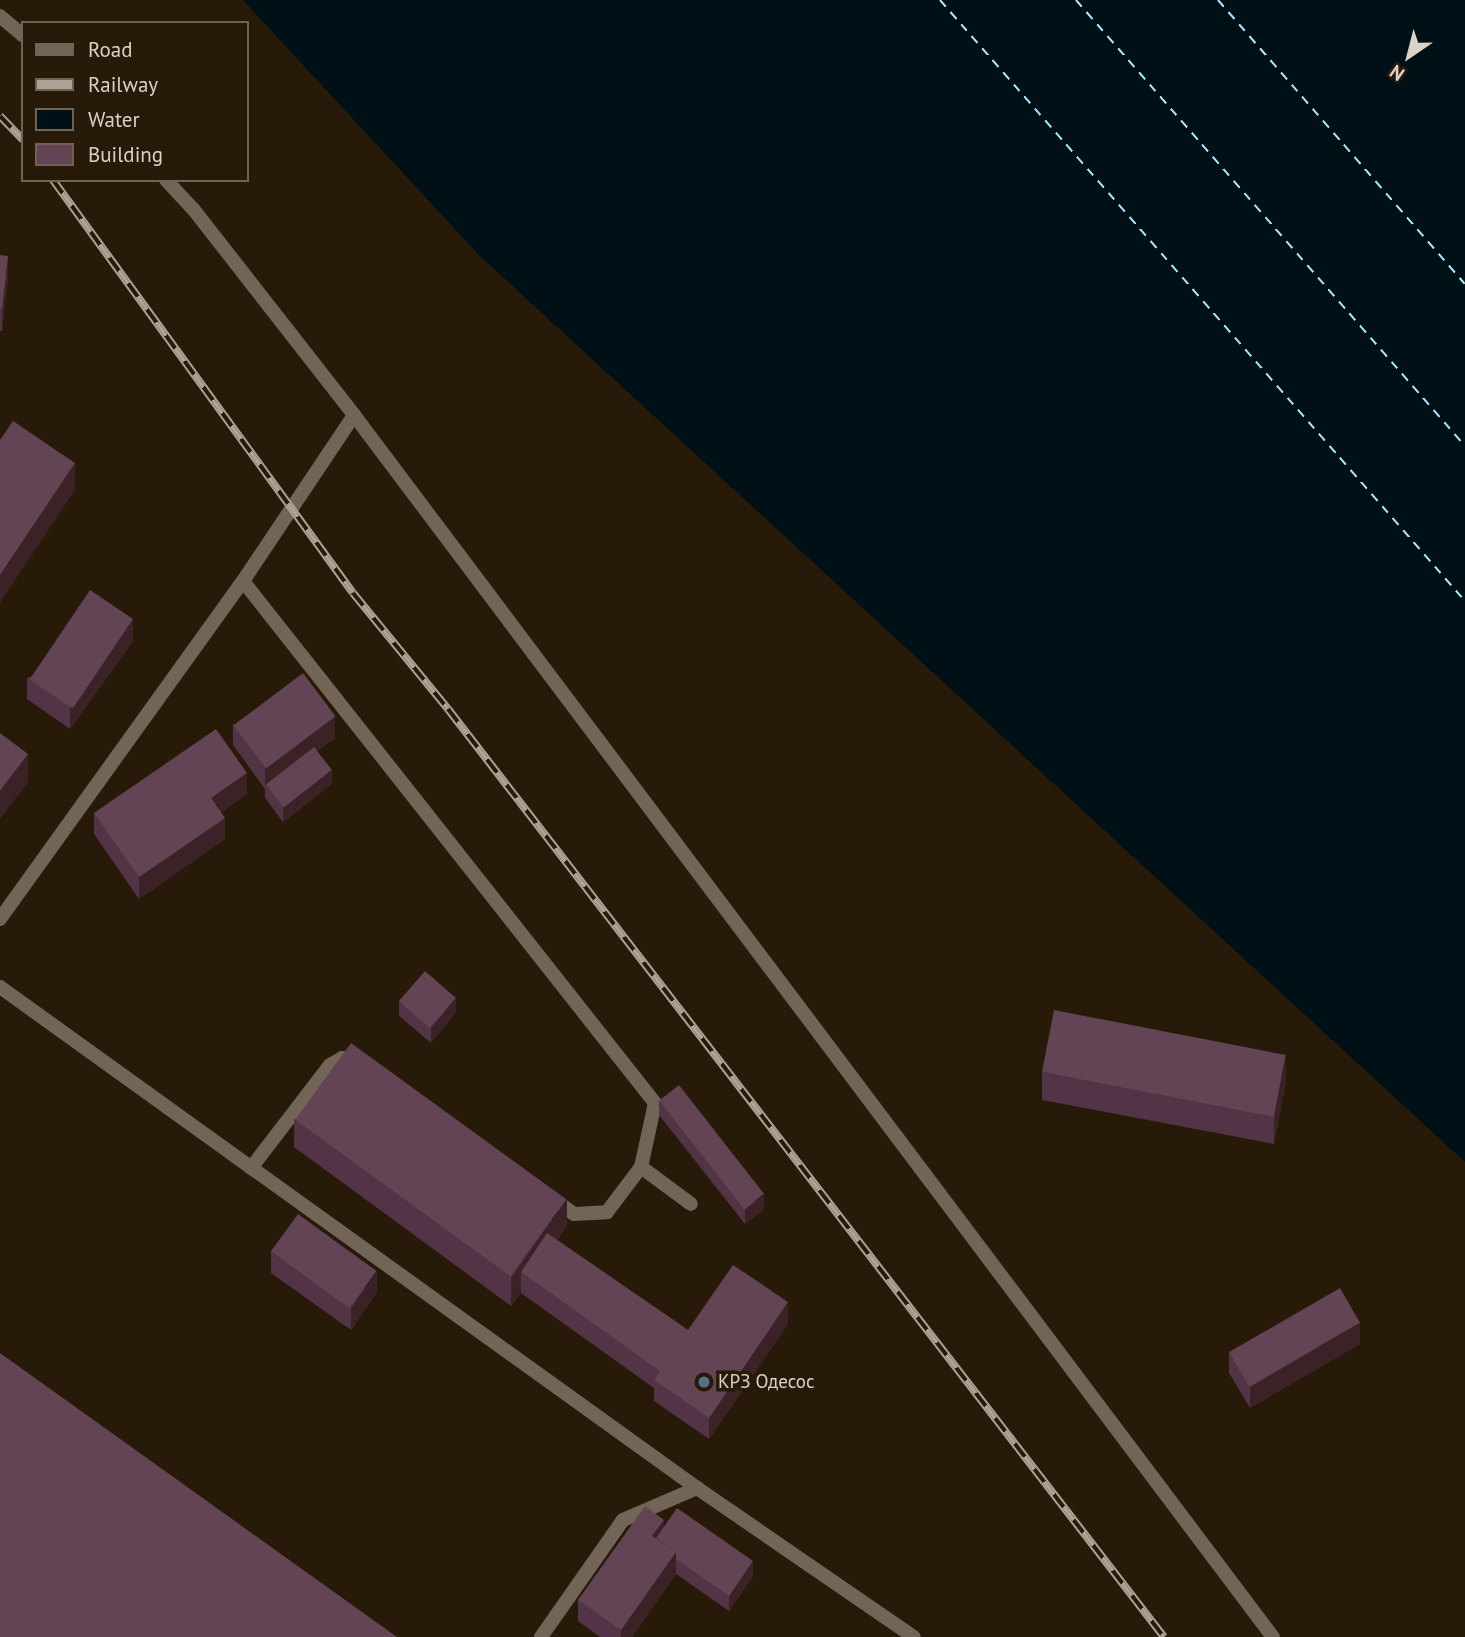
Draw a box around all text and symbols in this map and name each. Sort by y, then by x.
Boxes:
legend [21,21,248,182]
north arrow [1374,21,1444,91]
text: Road [88,36,132,63]
text: N [1385,60,1409,87]
text: Railway [88,71,158,98]
text: Water [88,106,140,133]
text: Building [88,141,163,168]
place label: КРЗ Одесос [718,1371,815,1393]
marker: КРЗ Одесос [696,1374,712,1390]

